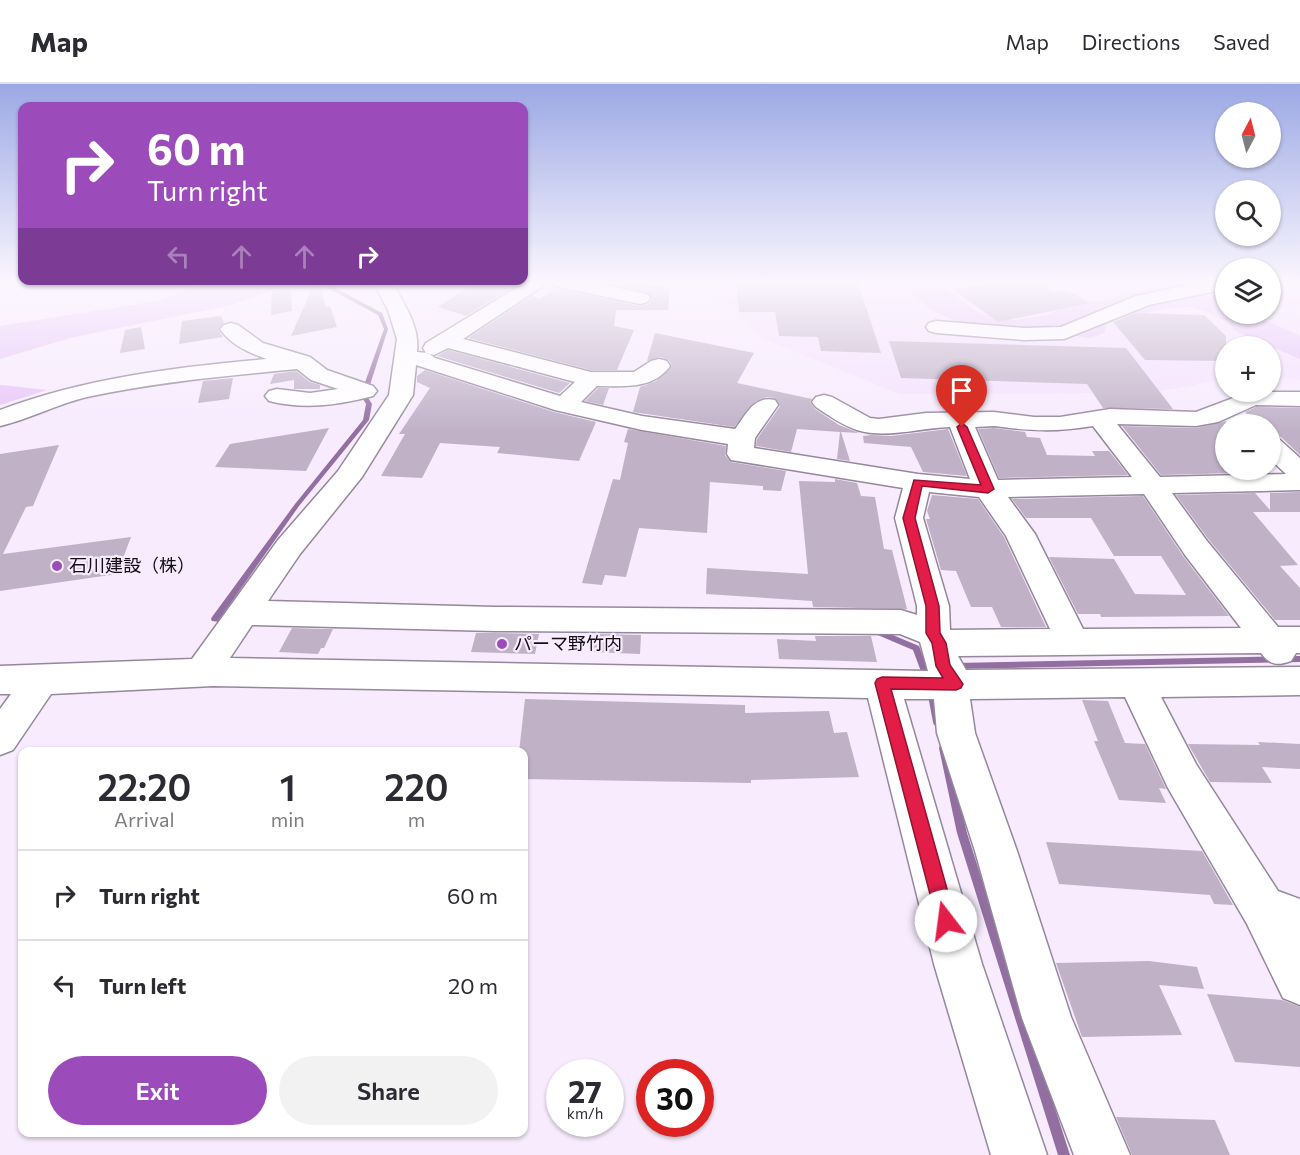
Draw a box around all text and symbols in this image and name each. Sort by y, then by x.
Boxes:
text: Map [30,24,88,58]
text: Map [1006,29,1049,54]
text: Directions [1082,29,1180,54]
text: Saved [1213,29,1270,54]
north arrow [1215,102,1281,168]
map controls [1215,102,1281,480]
text: 60 m [147,122,246,174]
icon: right [48,126,126,204]
text: Turn right [147,174,267,207]
button: search [1215,180,1281,246]
icon: left [162,240,195,273]
icon: ahead [225,240,258,273]
icon: ahead [288,240,321,273]
icon: right [351,240,384,273]
button: layers [1215,258,1281,324]
button: + [1215,336,1281,402]
pin [936,365,987,427]
icon: arrive [945,374,978,407]
button: − [1215,414,1281,480]
place label: 石川建設（株） [69,554,195,576]
marker: 石川建設（株） [50,559,64,573]
place label: パーマ野竹内 [514,632,622,654]
marker: パーマ野竹内 [495,637,509,651]
text: 22:20 [98,764,191,808]
text: 1 [280,764,296,808]
text: 220 [384,764,448,808]
text: Arrival [114,807,175,831]
text: min [271,807,305,831]
text: m [408,807,425,831]
icon: right [48,879,81,912]
text: Turn right [99,882,200,909]
text: 60 m [447,882,498,909]
position arrow [914,889,978,953]
icon: left [48,969,81,1002]
text: Turn left [99,972,186,999]
text: 20 m [448,972,498,999]
button: Exit [48,1056,267,1125]
button: Share [279,1056,498,1125]
speed limit sign: 30 [636,1059,714,1137]
text: 27 [568,1072,602,1109]
text: km/h [567,1104,603,1122]

